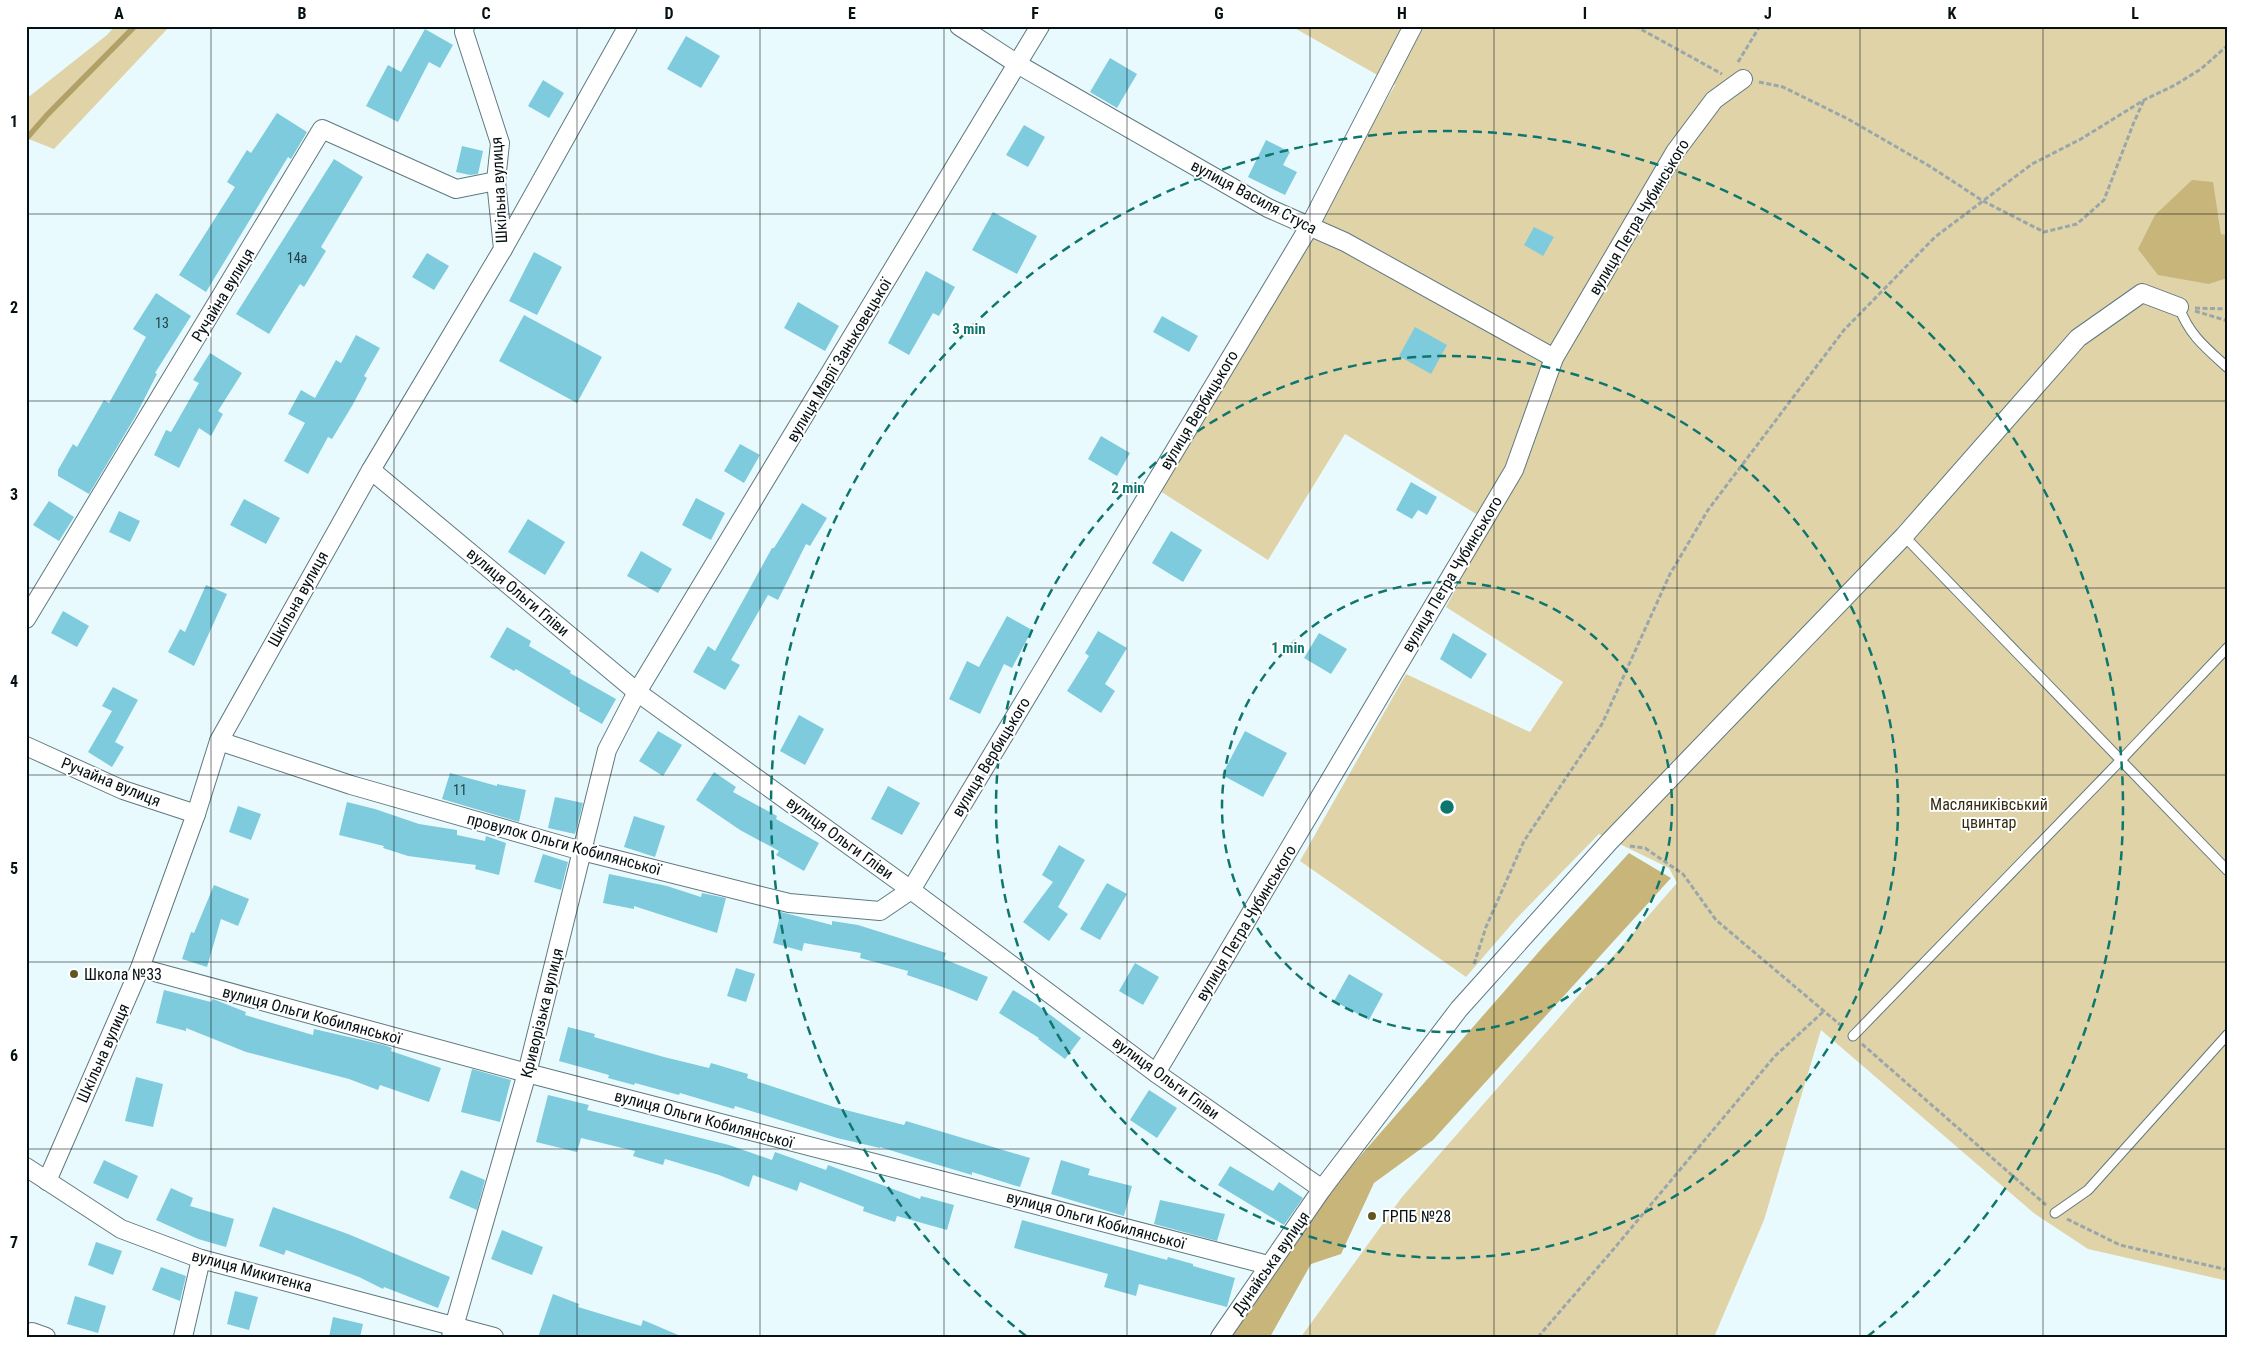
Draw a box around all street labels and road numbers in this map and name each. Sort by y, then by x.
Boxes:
street label: Шкільна вулиця [487,136,511,244]
street label: вулиця Петра Чубинського [1585,136,1693,298]
street label: вулиця Василя Стуса [1188,156,1320,238]
street label: Ручайна вулиця [188,245,258,345]
street label: вулиця Марії Заньковецької [783,274,896,445]
street label: вулиця Вербицького [1156,347,1242,473]
street label: вулиця Петра Чубинського [1398,493,1506,655]
street label: вулиця Ольги Гліви [463,544,573,640]
street label: Шкільна вулиця [264,548,332,650]
street label: вулиця Вербицького [948,694,1034,820]
street label: Ручайна вулиця [59,753,163,811]
street label: вулиця Ольги Гліви [783,793,897,883]
street label: провулок Ольги Кобилянської [465,809,664,879]
street label: вулиця Петра Чубинського [1192,842,1300,1004]
street label: Криворізька вулиця [517,946,567,1080]
street label: вулиця Ольги Кобилянської [220,982,405,1048]
street label: Шкільна вулиця [73,1000,133,1106]
street label: вулиця Ольги Гліви [1109,1033,1223,1123]
street label: вулиця Ольги Кобилянської [612,1086,797,1152]
street label: вулиця Ольги Кобилянської [1004,1187,1189,1253]
street label: Дунайська вулиця [1228,1208,1314,1318]
street label: вулиця Микитенка [190,1246,314,1296]

